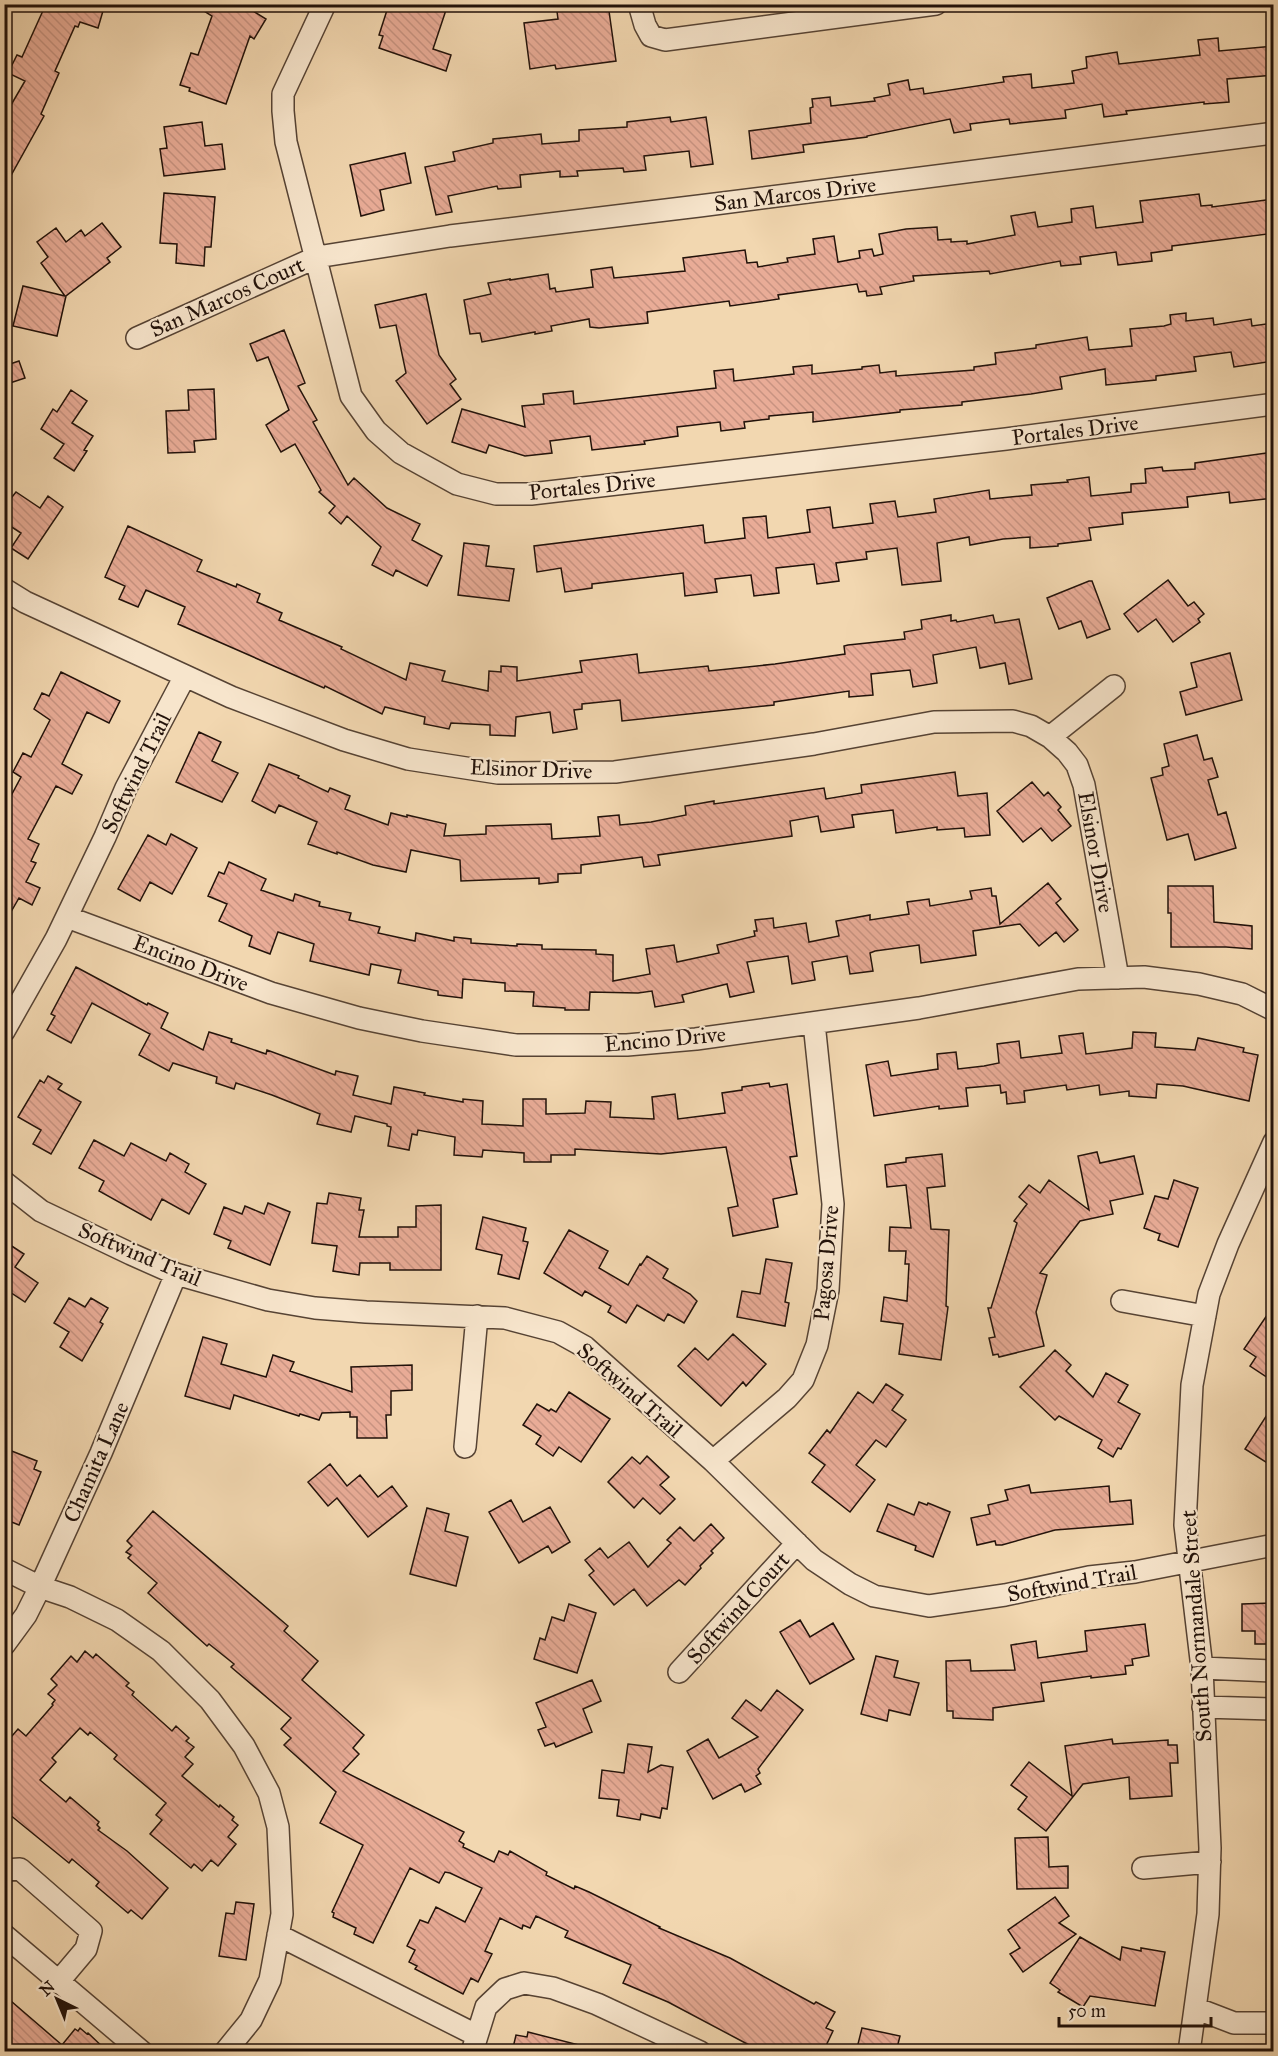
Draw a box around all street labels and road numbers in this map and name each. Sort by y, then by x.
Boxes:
street label: San Marcos Drive [713,171,877,217]
street label: San Marcos Court [146,251,309,343]
street label: Portales Drive [1010,409,1140,451]
street label: Portales Drive [527,466,657,506]
street label: Softwind Trail [95,708,177,838]
street label: Elsinor Drive [469,753,593,785]
street label: Elsinor Drive [1072,789,1120,915]
street label: Encino Drive [129,929,253,997]
street label: Encino Drive [603,1020,727,1058]
street label: Pagosa Drive [807,1204,845,1322]
street label: Softwind Trail [74,1216,206,1292]
street label: Softwind Trail [572,1337,688,1443]
street label: Chamita Lane [57,1397,135,1527]
street label: South Normandale Street [1174,1509,1218,1743]
street label: Softwind Court [681,1546,795,1670]
street label: Softwind Trail [1005,1558,1139,1608]

